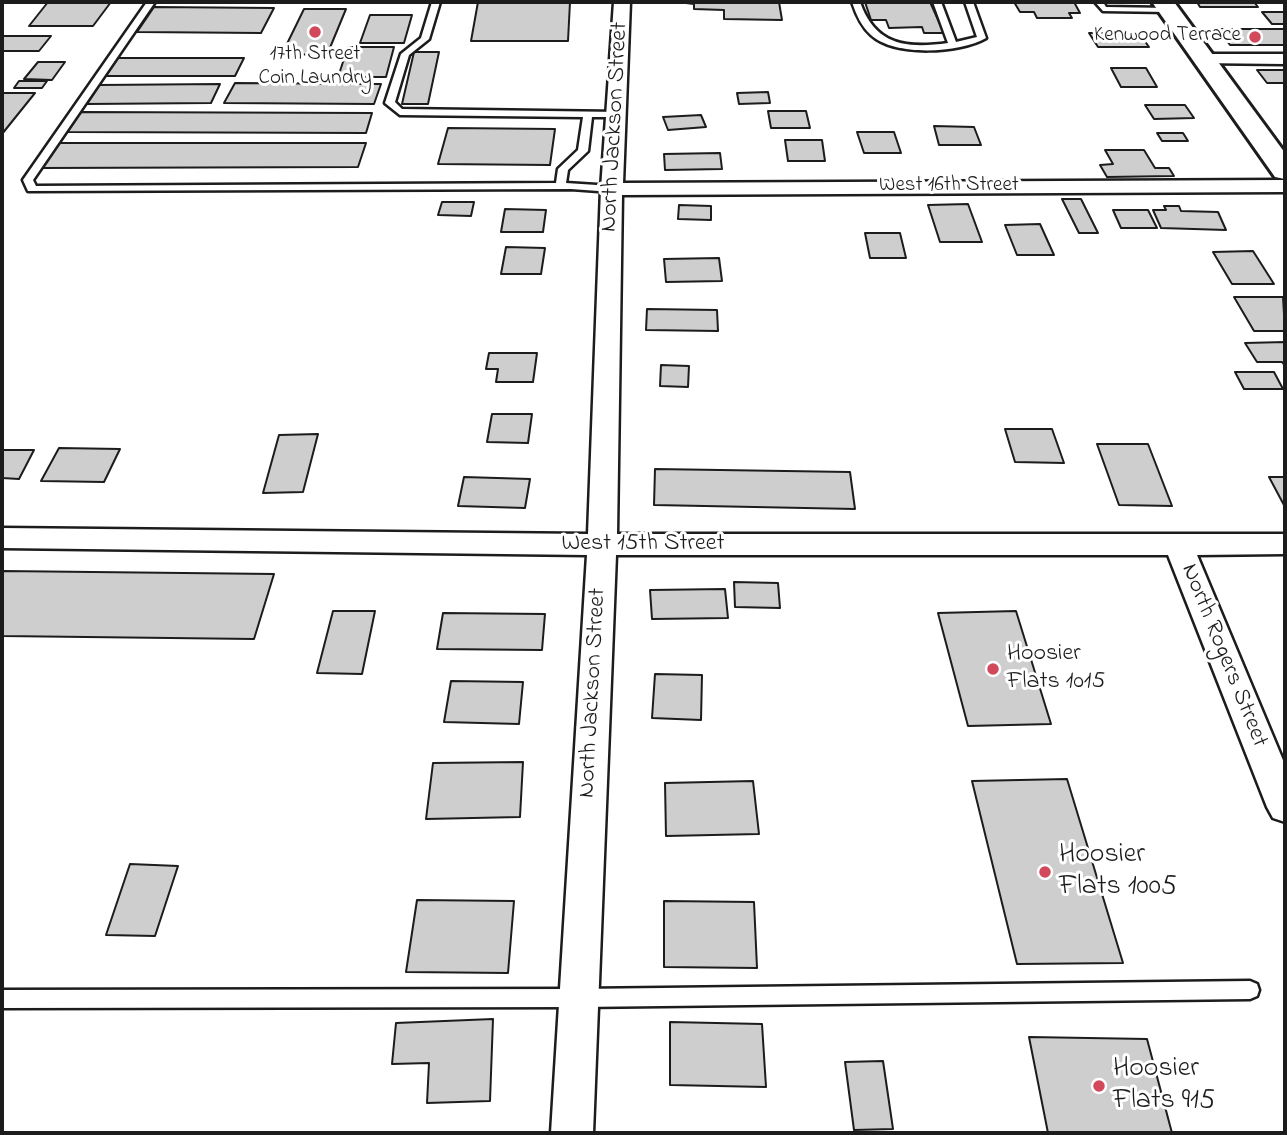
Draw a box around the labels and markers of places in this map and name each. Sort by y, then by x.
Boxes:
marker: 17th Street Coin Laundry [307,24,323,40]
place label: Kenwood Terrace [1094,24,1241,50]
marker: Kenwood Terrace [1247,29,1263,45]
place label: 17th Street Coin Laundry [258,43,372,93]
place label: Hoosier Flats 1015 [1007,641,1105,697]
marker: Hoosier Flats 1015 [985,661,1001,677]
place label: Hoosier Flats 1005 [1059,839,1177,905]
marker: Hoosier Flats 1005 [1037,864,1053,880]
place label: Hoosier Flats 915 [1113,1053,1215,1119]
marker: Hoosier Flats 915 [1091,1078,1107,1094]

